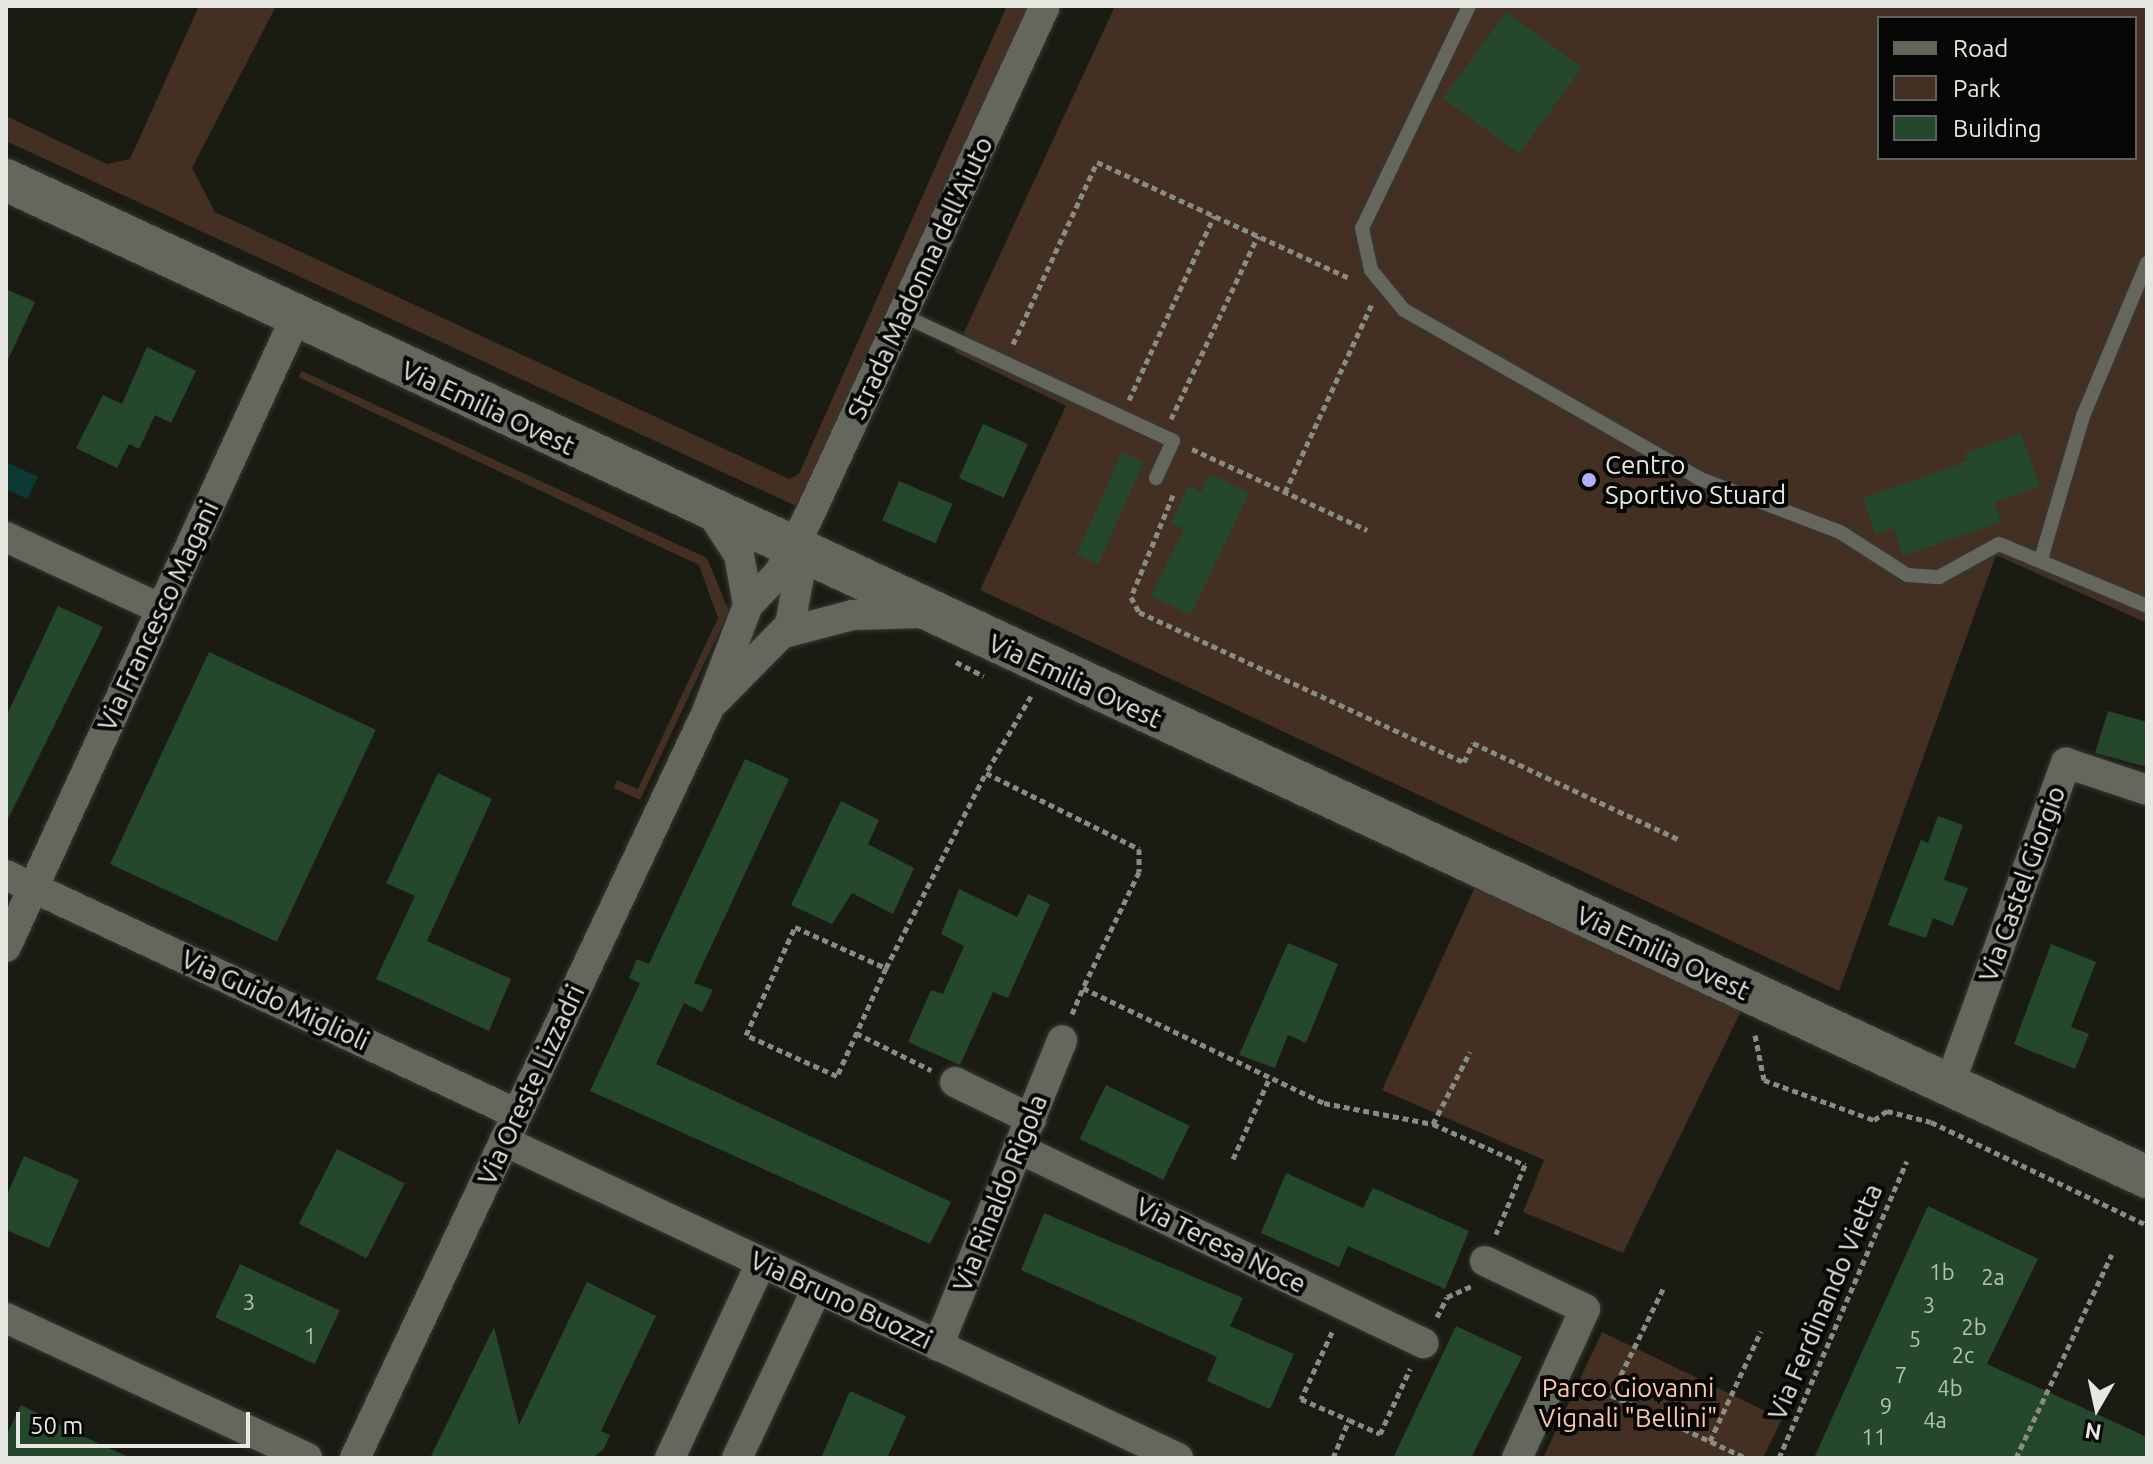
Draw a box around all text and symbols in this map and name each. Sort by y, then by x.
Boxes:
legend [1877,16,2137,160]
text: Road [1953,35,2008,62]
text: Park [1953,75,2001,102]
text: Building [1953,115,2041,142]
street label: Strada Madonna dell'Aiuto [841,132,999,424]
street label: Via Emilia Ovest [396,354,580,462]
place label: Centro Sportivo Stuard [1605,449,1786,510]
marker: Centro Sportivo Stuard [1580,471,1598,489]
street label: Via Francesco Magani [91,496,225,736]
street label: Via Emilia Ovest [983,627,1167,735]
street label: Via Castel Giorgio [1972,782,2072,986]
street label: Via Emilia Ovest [1571,899,1755,1007]
street label: Via Guido Miglioli [176,943,374,1057]
street label: Via Oreste Lizzadri [471,980,591,1190]
street label: Via Rinaldo Rigola [946,1090,1054,1296]
street label: Via Ferdinando Vietta [1761,1179,1889,1425]
street label: Via Teresa Noce [1131,1190,1311,1300]
street label: Via Bruno Buozzi [745,1244,937,1356]
house number: 1b [1929,1259,1955,1285]
house number: 2a [1981,1264,2005,1290]
house number: 3 [243,1289,255,1315]
house number: 3 [1923,1292,1935,1318]
house number: 2b [1961,1314,1987,1340]
house number: 1 [304,1323,316,1349]
house number: 5 [1909,1326,1921,1352]
house number: 2c [1952,1342,1974,1368]
house number: 7 [1895,1362,1907,1388]
north arrow [2057,1368,2137,1448]
park label: Parco Giovanni Vignali "Bellini" [1539,1372,1717,1434]
house number: 4b [1937,1375,1963,1401]
house number: 9 [1880,1393,1892,1419]
scale bar [20,1396,254,1446]
house number: 4a [1923,1407,1947,1433]
text: 50 m [30,1412,83,1439]
text: N [2083,1419,2103,1446]
house number: 11 [1862,1424,1886,1450]

